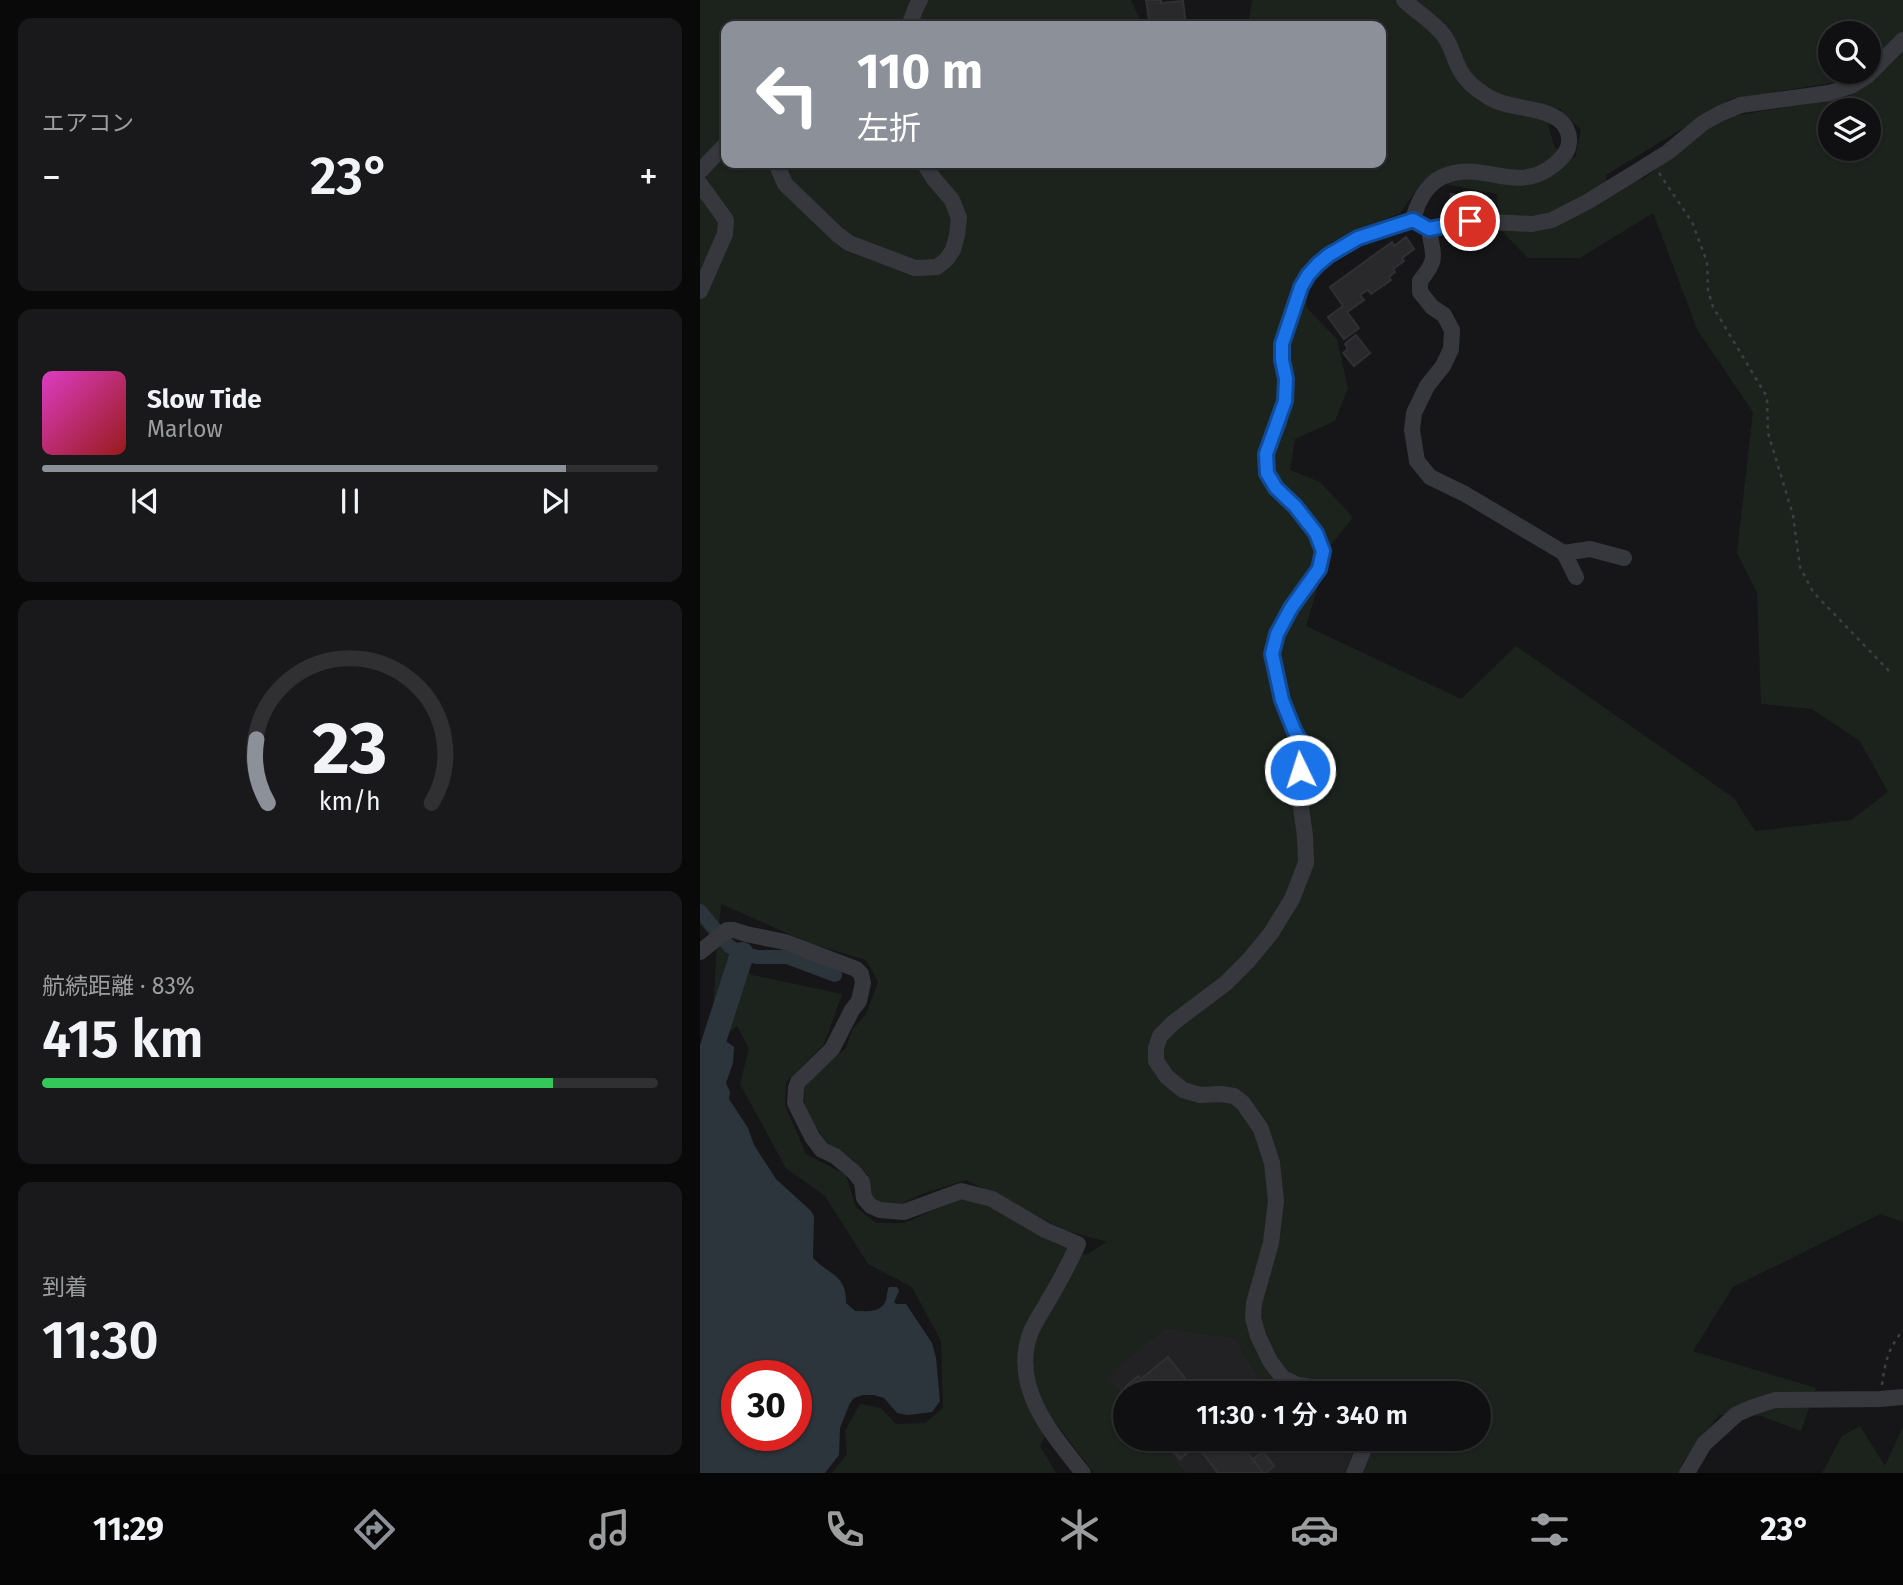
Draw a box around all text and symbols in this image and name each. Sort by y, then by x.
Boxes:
map controls [1818,21,1881,161]
button: search [1818,21,1881,84]
text: 110 m [857,42,983,101]
icon: left [742,49,833,140]
button: layers [1818,98,1881,161]
text: エアコン [42,109,134,137]
text: 左折 [857,109,921,147]
text: 23° [310,145,390,208]
text: − [42,154,61,200]
text: + [639,154,658,200]
pin [1440,191,1500,251]
icon: arrive [1451,202,1489,240]
text: Slow Tide [147,384,262,415]
text: Marlow [147,415,223,443]
icon: previous [126,482,164,520]
icon: pause [331,482,369,520]
icon: next [536,482,574,520]
text: 23 [312,705,388,792]
position arrow [1263,733,1337,807]
text: km/h [319,786,381,816]
text: 航続距離 · 83% [42,972,195,1000]
text: 415 km [42,1008,204,1071]
text: 到着 [42,1273,88,1301]
text: 11:30 [42,1309,159,1372]
speed limit sign: 30 [721,1360,812,1451]
text: 11:30 · 1 分 · 340 m [1196,1400,1408,1431]
icon: directions [350,1505,399,1554]
icon: music [585,1505,634,1554]
icon: phone [820,1505,869,1554]
icon: climate [1055,1505,1104,1554]
icon: car [1290,1505,1339,1554]
icon: filters [1525,1505,1574,1554]
text: 11:29 [93,1510,164,1548]
text: 23° [1760,1510,1810,1548]

